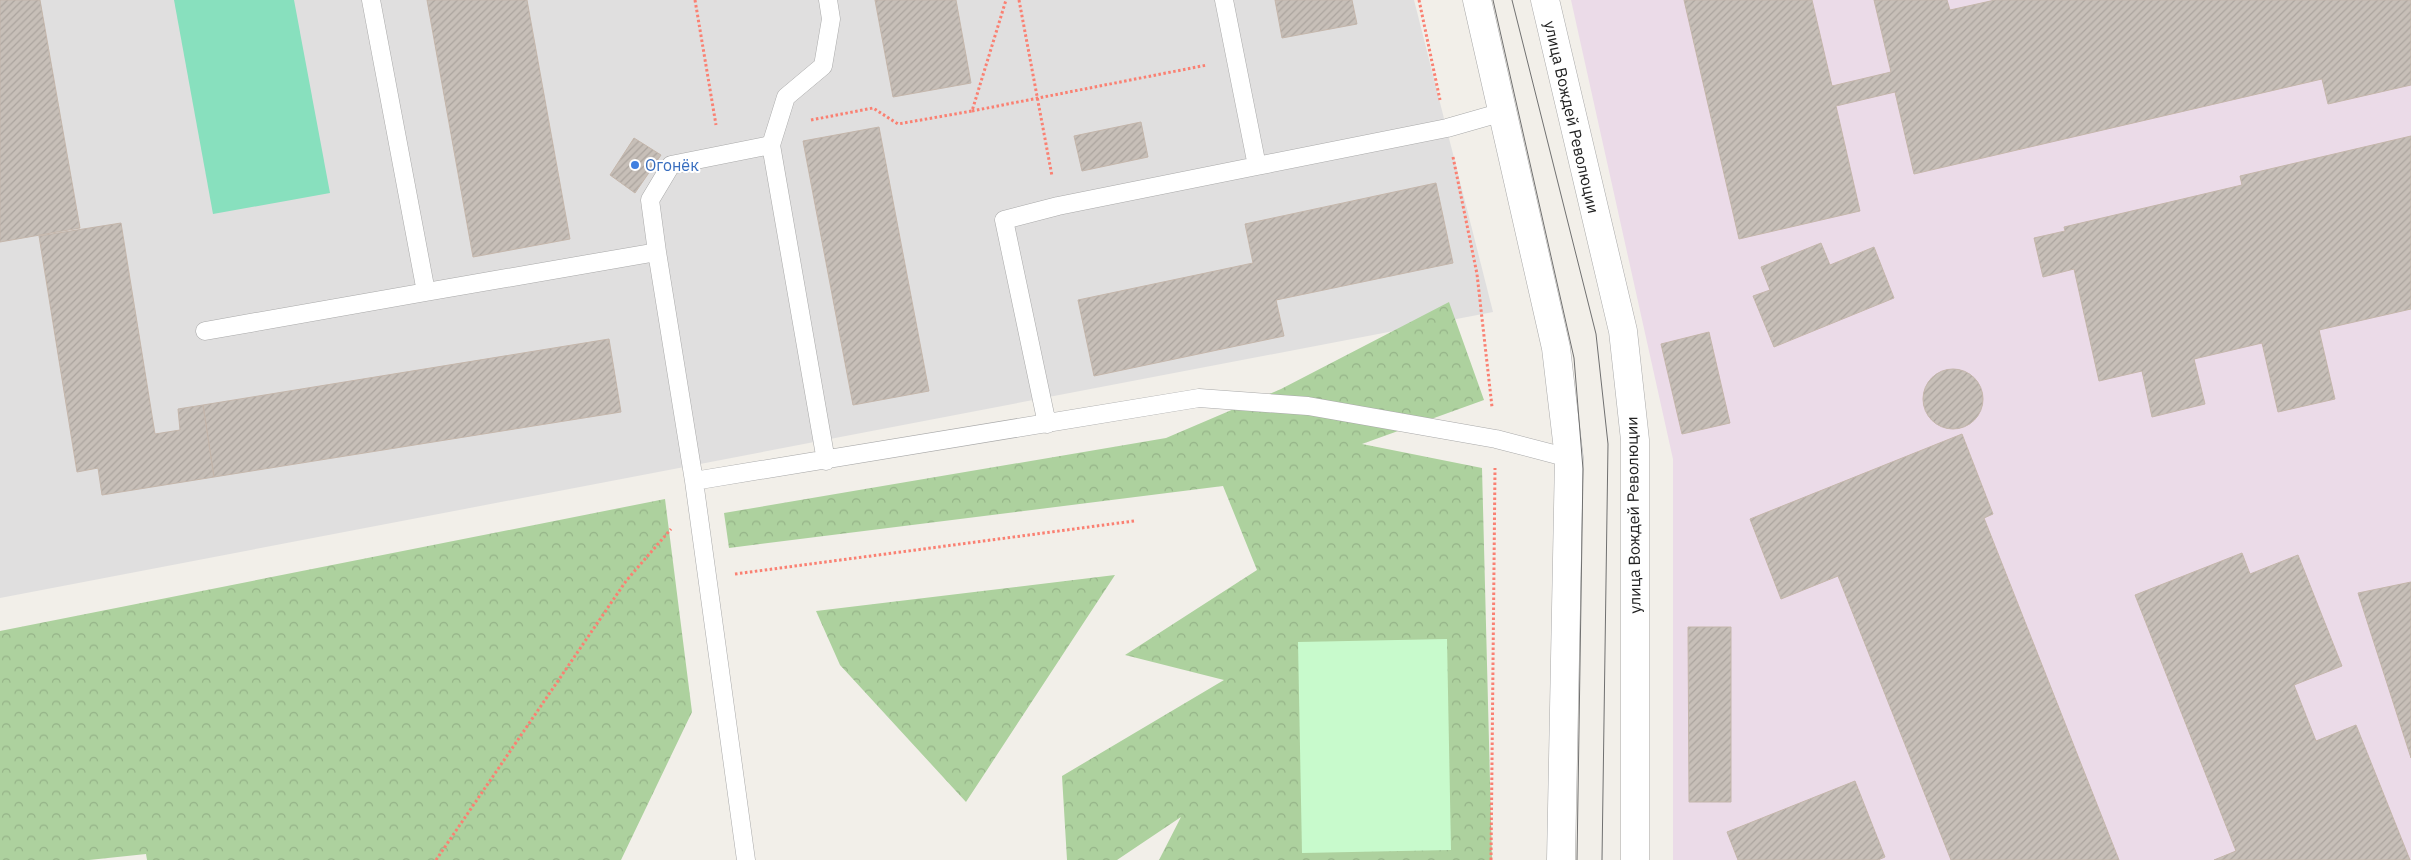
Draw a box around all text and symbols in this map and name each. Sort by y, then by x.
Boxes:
street label: улица Вождей Революции [1540,19,1604,215]
place label: Огонёк [645,155,699,175]
marker: Огонёк [629,159,641,171]
street label: улица Вождей Революции [1621,416,1645,614]

